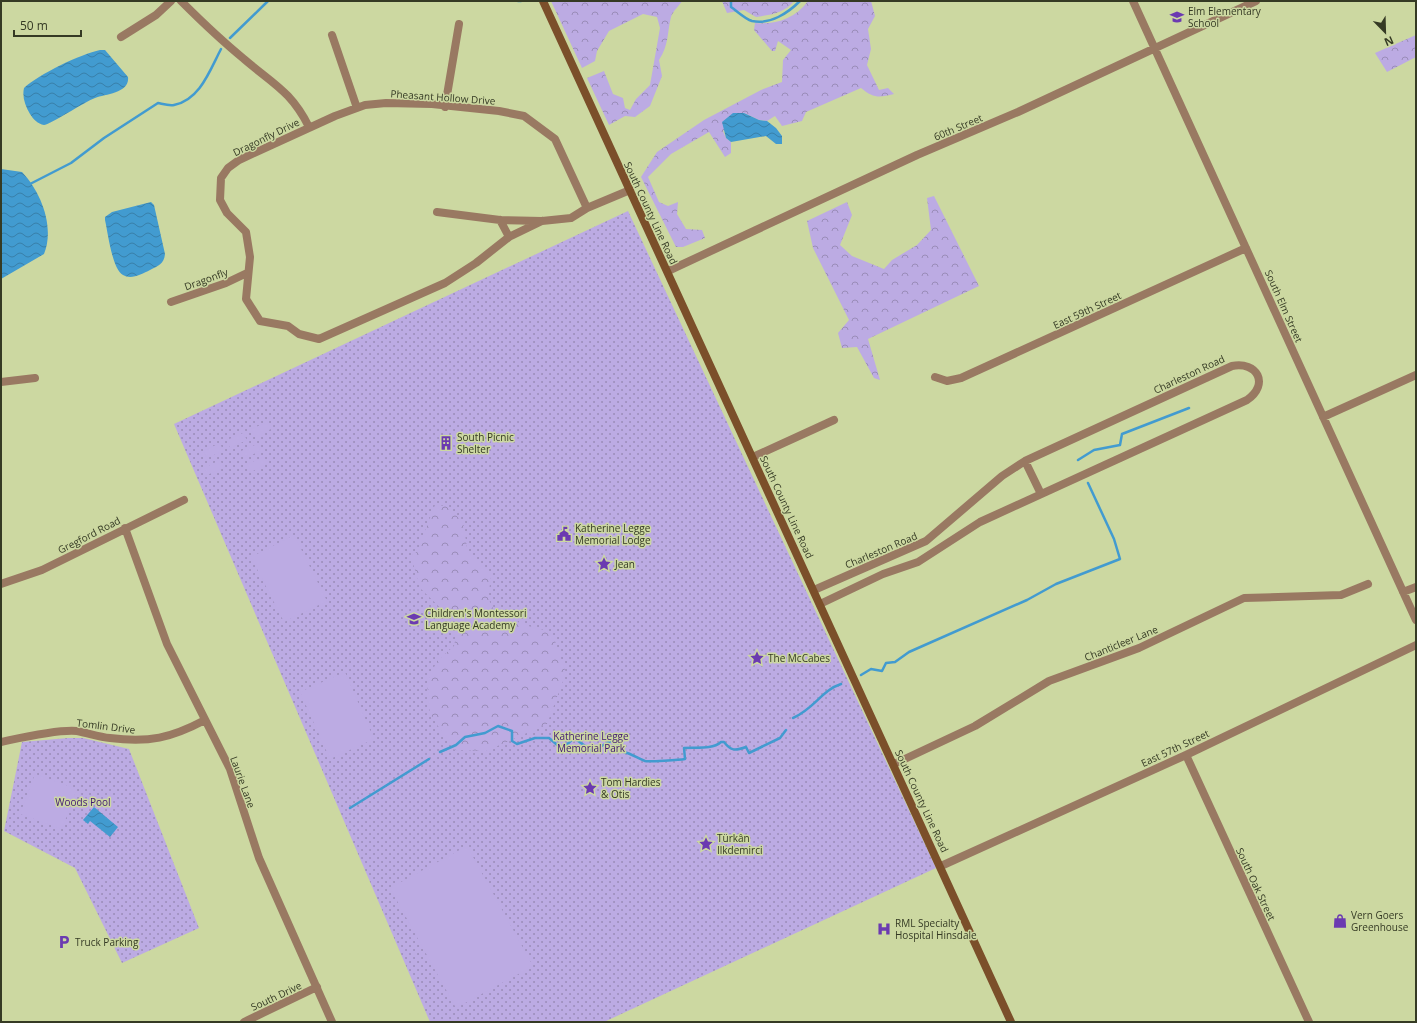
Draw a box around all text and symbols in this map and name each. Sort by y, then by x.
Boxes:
place label: Elm Elementary School [1188,4,1262,30]
school or university icon: Elm Elementary School [1169,9,1185,25]
scale bar [14,12,81,38]
north arrow [1365,12,1405,52]
text: 50 m [20,17,48,34]
text: N [1382,33,1396,50]
street label: Pheasant Hollow Drive [390,86,496,108]
street label: 60th Street [931,110,985,144]
street label: Dragonfly Drive [230,115,302,159]
street label: South County Line Road [621,159,681,267]
street label: Dragonfly [182,264,231,293]
street label: South Elm Street [1262,268,1306,345]
street label: East 59th Street [1051,288,1124,332]
street label: Charleston Road [1151,351,1227,397]
place label: South Picnic Shelter [457,430,514,456]
building icon: South Picnic Shelter [438,435,454,451]
street label: South County Line Road [757,453,817,561]
street label: Gregford Road [55,513,123,557]
place label: Katherine Legge Memorial Lodge [575,521,651,547]
public building icon: Katherine Legge Memorial Lodge [556,526,572,542]
street label: Charleston Road [843,528,919,572]
place icon: Jean [596,556,612,572]
place label: Jean [614,557,635,571]
place label: Children's Montessori Language Academy [425,606,526,632]
school or university icon: Children's Montessori Language Academy [406,611,422,627]
street label: Chanticleer Lane [1082,622,1160,664]
place icon: The McCabes [749,650,765,666]
place label: The McCabes [768,651,830,665]
street label: Tomlin Drive [76,715,137,737]
street label: East 57th Street [1139,726,1212,770]
park label: Katherine Legge Memorial Park [553,729,629,755]
street label: South County Line Road [892,747,952,855]
street label: Laurie Lane [227,754,259,810]
place label: Tom Hardies & Otis [601,775,661,801]
place icon: Tom Hardies & Otis [582,780,598,796]
park label: Woods Pool [55,795,111,809]
place label: Türkân Ilkdemirci [717,831,763,857]
place icon: Türkân Ilkdemirci [698,836,714,852]
street label: South Oak Street [1233,845,1279,923]
place label: Vern Goers Greenhouse [1351,908,1409,934]
shop icon: Vern Goers Greenhouse [1332,913,1348,929]
place label: RML Specialty Hospital Hinsdale [895,916,977,942]
hospital icon: RML Specialty Hospital Hinsdale [876,921,892,937]
parking icon: Truck Parking [56,934,72,950]
place label: Truck Parking [75,935,139,949]
street label: South Drive [248,978,304,1014]

